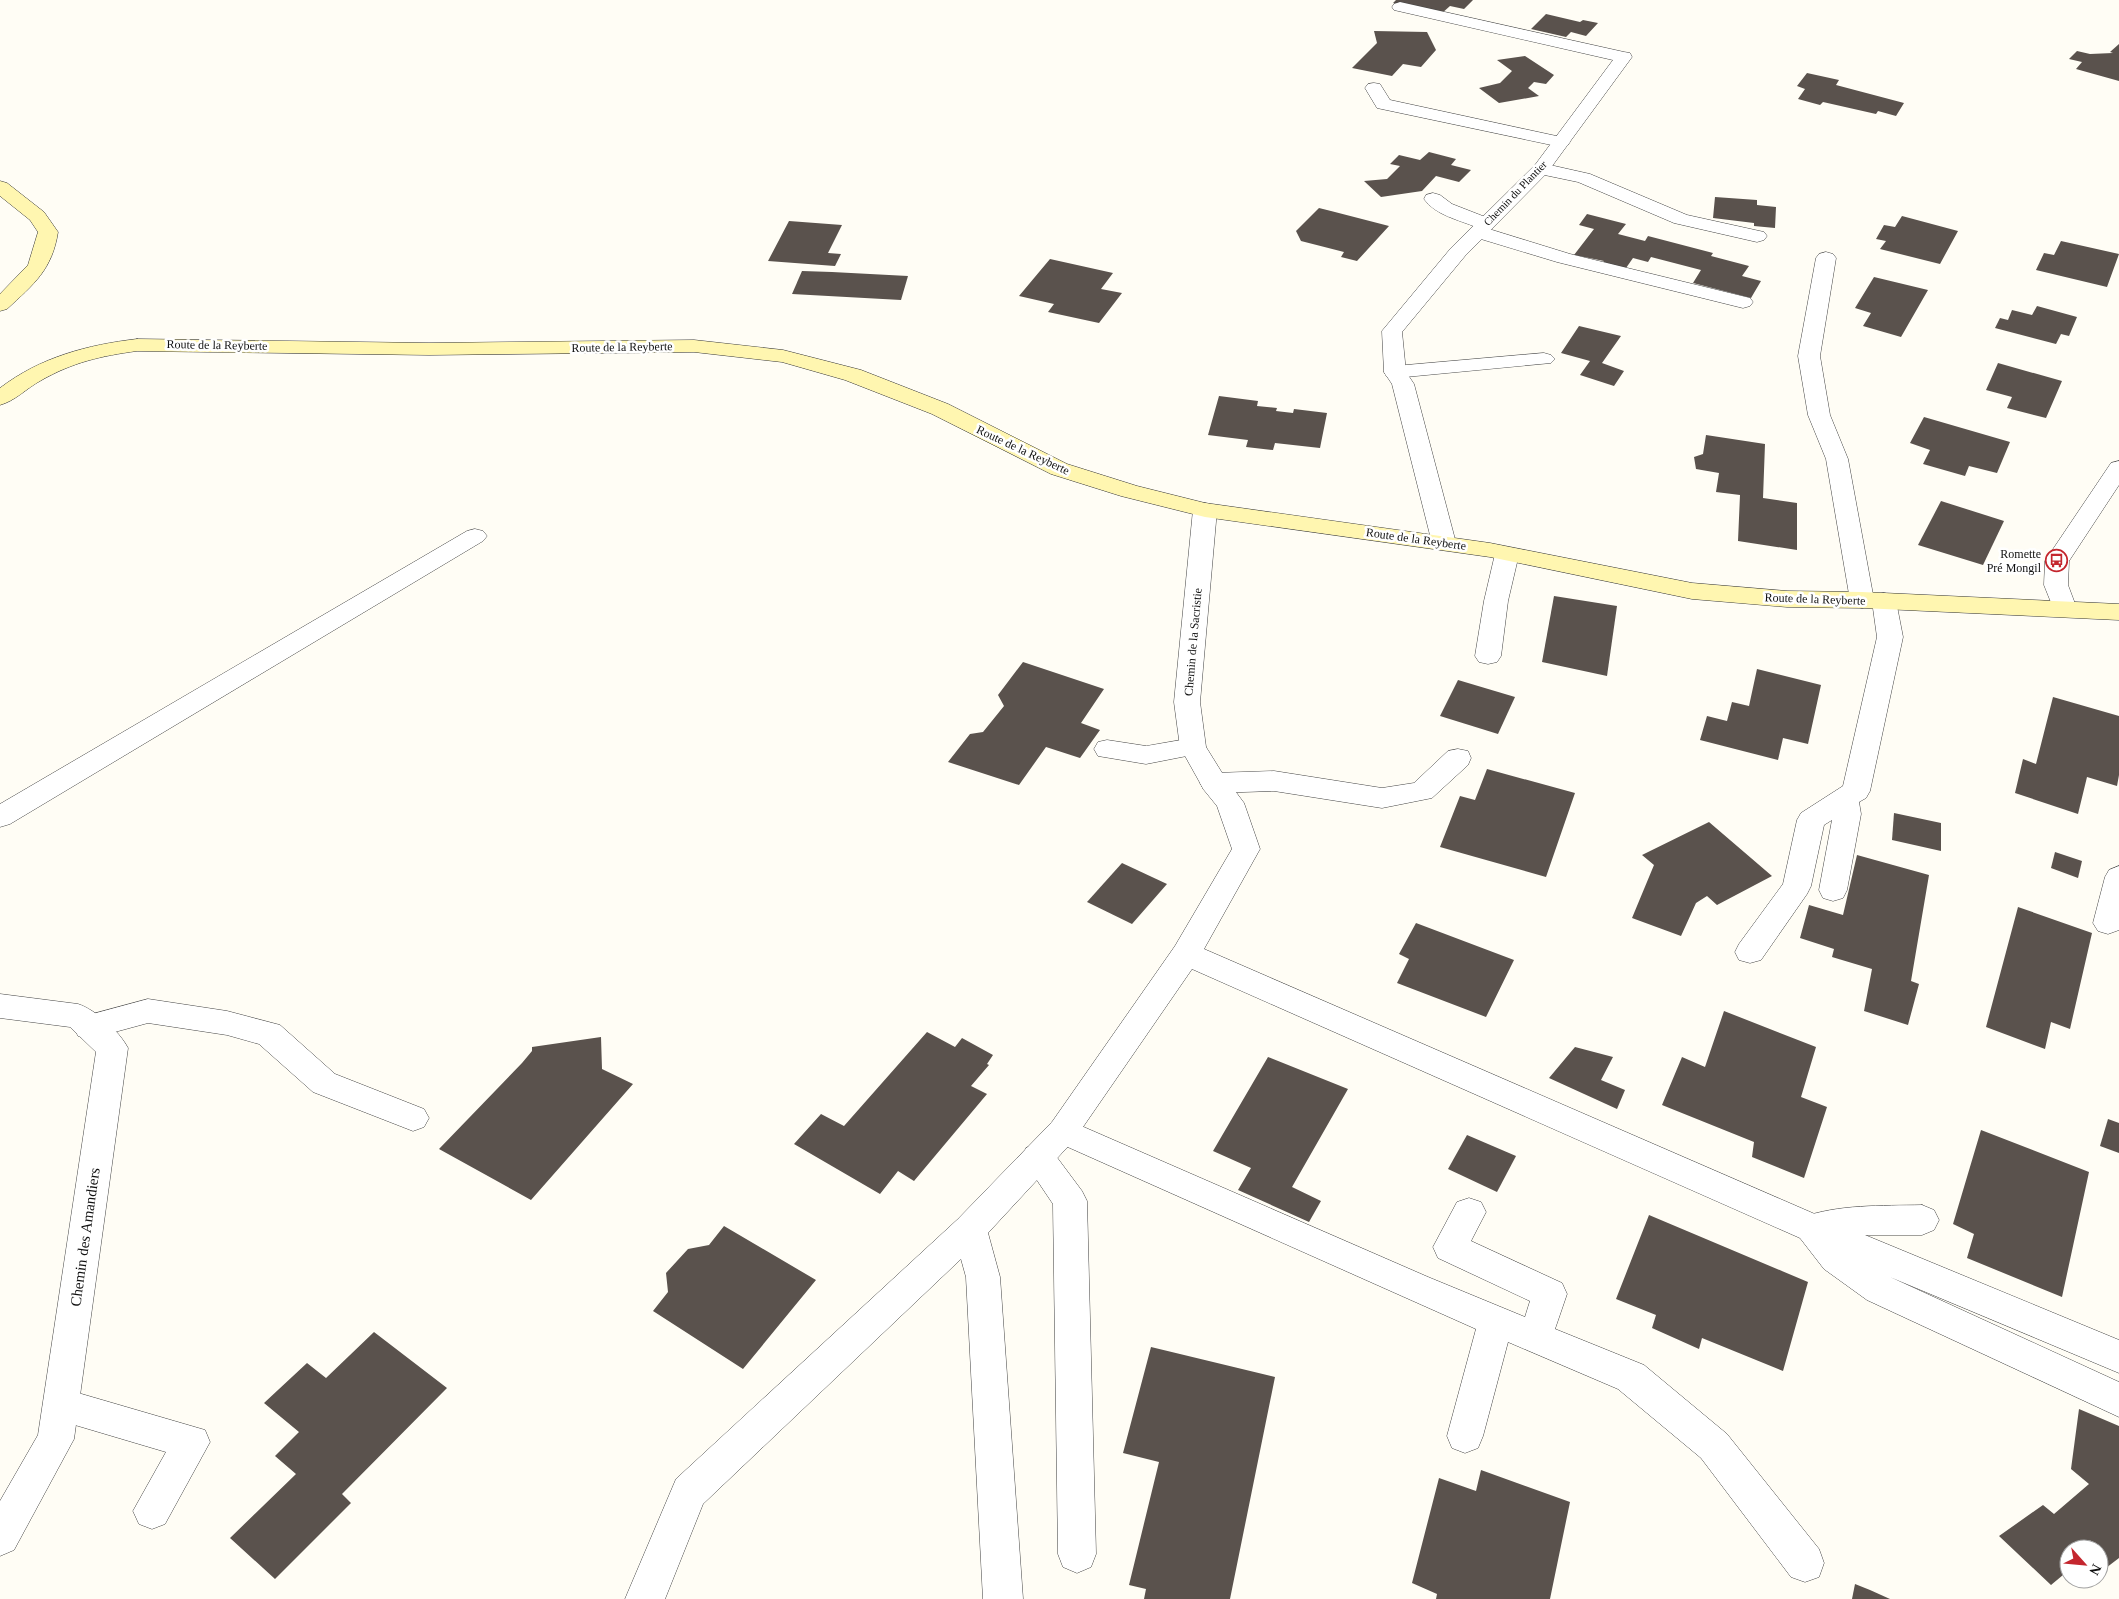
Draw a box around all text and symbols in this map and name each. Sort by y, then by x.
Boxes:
street label: Chemin du Plantier [1481,158,1549,228]
street label: Route de la Reyberte [166,337,268,353]
street label: Route de la Reyberte [571,339,673,355]
street label: Route de la Reyberte [974,422,1072,478]
street label: Route de la Reyberte [1365,525,1467,553]
place label: Romette Pré Mongil [1987,547,2042,575]
bus stop icon: Romette Pré Mongil [2045,549,2069,573]
street label: Chemin de la Sacristie [1181,587,1205,697]
street label: Route de la Reyberte [1764,590,1866,608]
street label: Chemin des Amandiers [67,1166,103,1307]
north arrow [2059,1539,2109,1589]
text: N [2086,1562,2104,1578]

